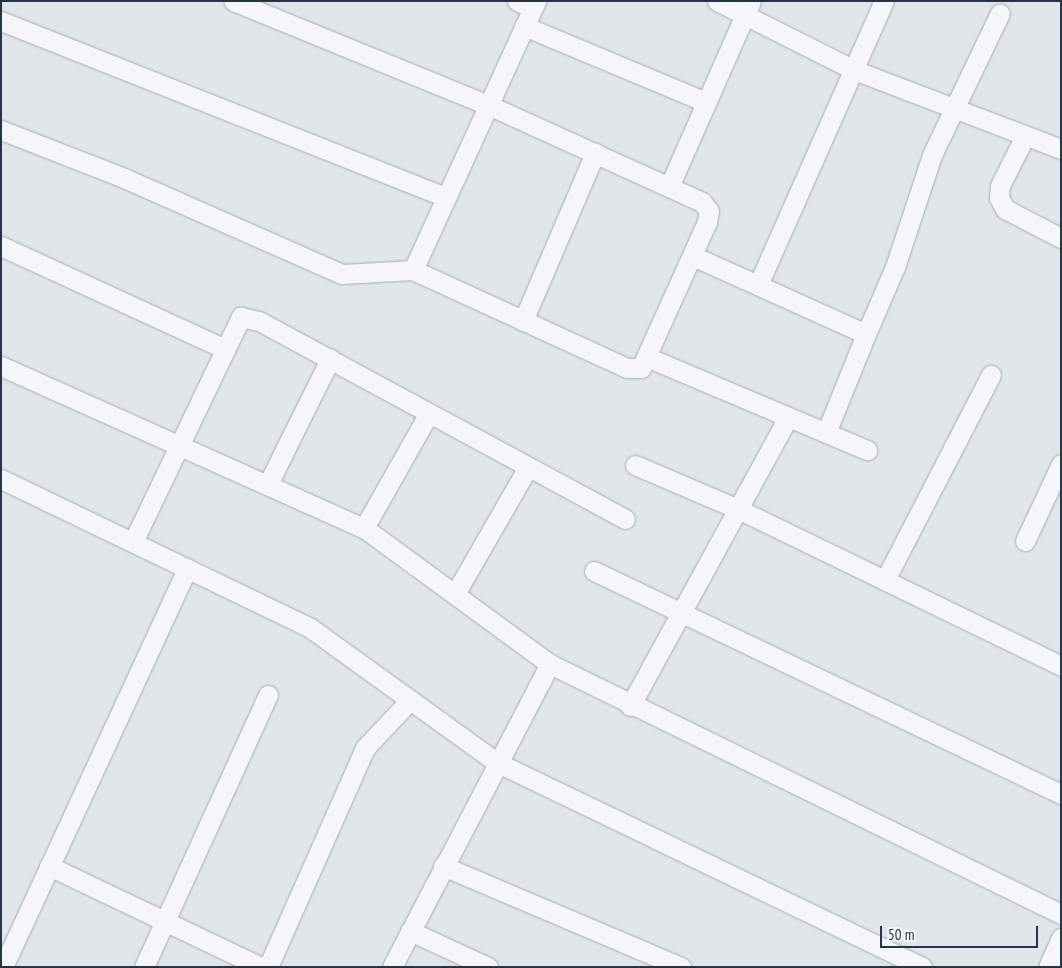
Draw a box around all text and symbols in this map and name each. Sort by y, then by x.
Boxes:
scale bar [882,916,1040,948]
text: 50 m [888,925,914,944]

